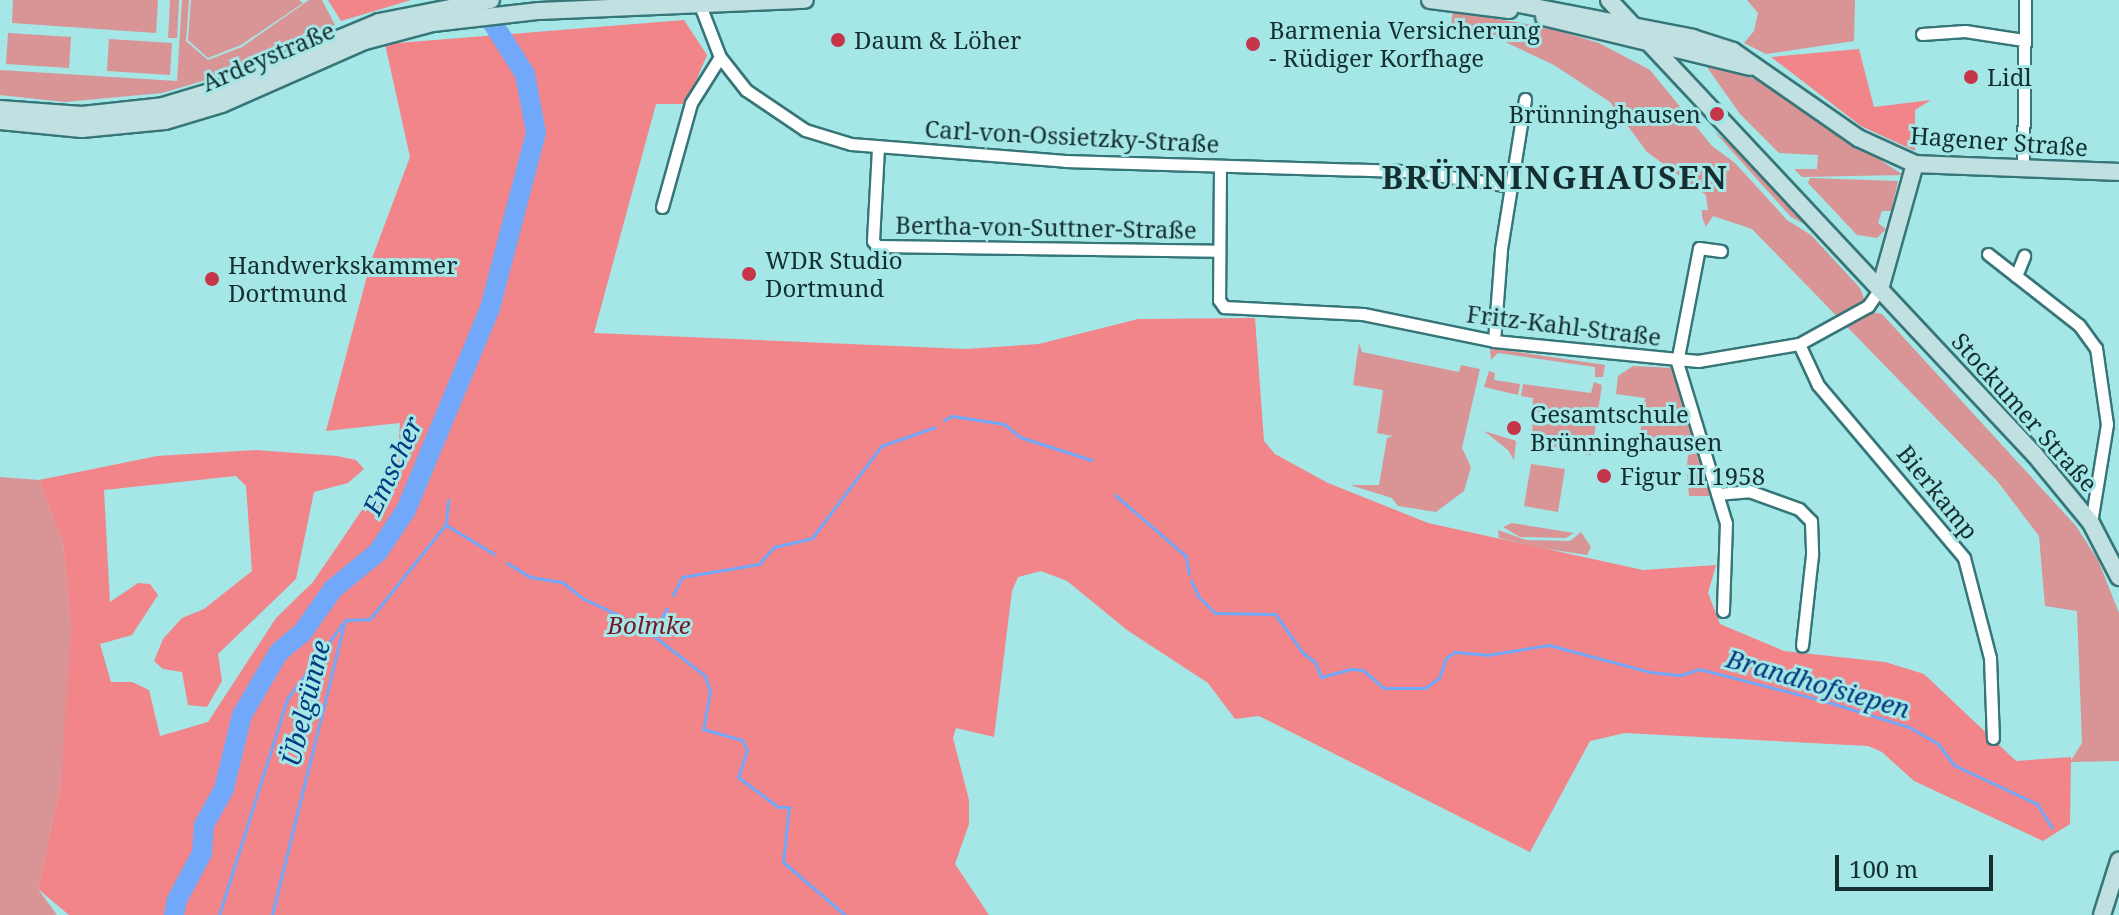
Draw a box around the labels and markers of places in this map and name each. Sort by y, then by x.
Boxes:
place label: Barmenia Versicherung - Rüdiger Korfhage [1269,16,1540,72]
place label: Daum & Löher [854,26,1021,54]
marker: Daum & Löher [829,31,847,49]
marker: Barmenia Versicherung - Rüdiger Korfhage [1244,35,1262,53]
place label: Lidl [1987,63,2032,91]
marker: Lidl [1962,68,1980,86]
place label: Brünninghausen [1509,100,1701,128]
marker: Brünninghausen [1708,105,1726,123]
place label: WDR Studio Dortmund [765,246,903,302]
place label: Handwerkskammer Dortmund [228,251,458,307]
marker: WDR Studio Dortmund [740,265,758,283]
marker: Handwerkskammer Dortmund [203,270,221,288]
place label: Gesamtschule Brünninghausen [1530,400,1722,456]
marker: Gesamtschule Brünninghausen [1505,419,1523,437]
place label: Figur II 1958 [1620,462,1765,490]
marker: Figur II 1958 [1595,467,1613,485]

